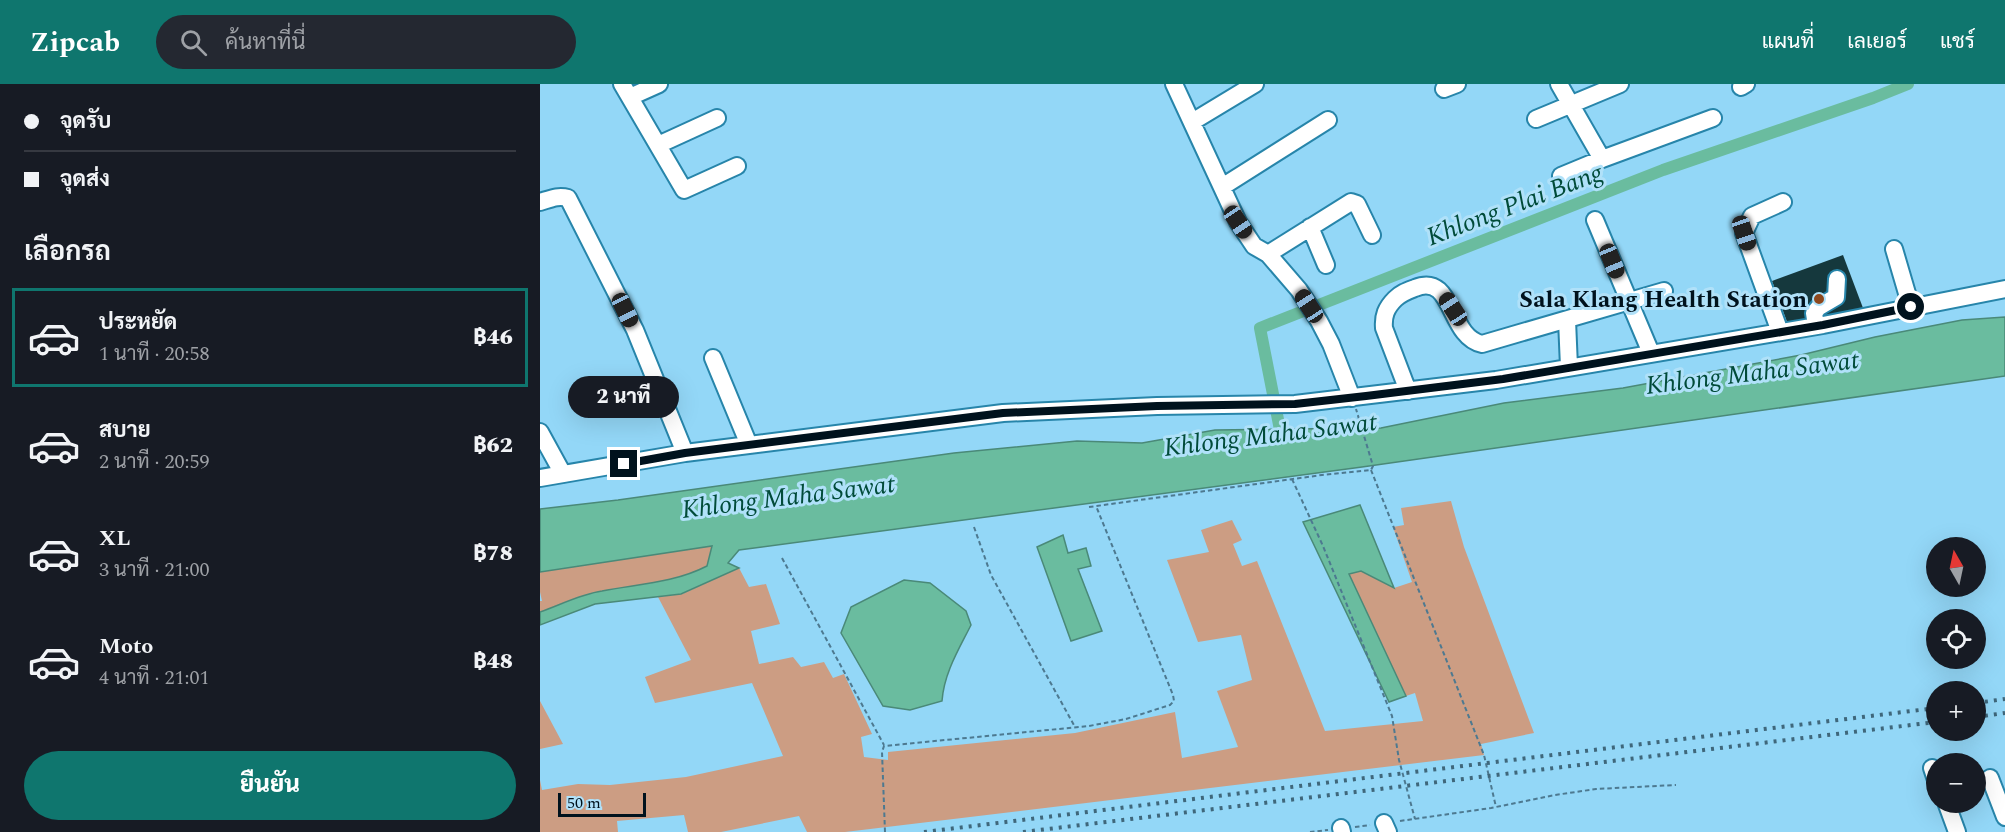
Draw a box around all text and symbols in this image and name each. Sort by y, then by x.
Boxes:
search box [156,15,576,69]
text: Zipcab [30,21,120,64]
icon: search [177,26,210,59]
text: ค้นหาที่นี่ [225,26,305,59]
text: แผนที่ [1762,26,1814,58]
text: เลเยอร์ [1847,26,1907,58]
text: แชร์ [1940,26,1975,58]
text: จุดรับ [60,105,111,138]
water label: Khlong Plai Bang [1420,152,1610,257]
text: จุดส่ง [60,163,110,196]
car [1220,202,1256,242]
car [1730,213,1758,253]
text: เลือกรถ [24,231,111,273]
car [1597,241,1627,281]
place label: Sala Klang Health Station [1519,282,1807,318]
car [1292,286,1326,326]
car [1436,289,1470,329]
car [609,290,641,330]
marker: Sala Klang Health Station [1812,292,1826,306]
route start [1897,293,1924,320]
text: ประหยัด [99,306,177,339]
icon: car [27,311,81,365]
text: ฿46 [473,321,513,354]
text: 1 นาที · 20:58 [99,339,210,369]
water label: Khlong Maha Sawat [1643,340,1862,406]
callout: 2 นาที [568,377,680,419]
text: 2 นาที [596,382,651,412]
water label: Khlong Maha Sawat [1161,402,1380,468]
text: สบาย [99,414,151,447]
icon: car [27,419,81,473]
text: ฿62 [473,429,513,462]
text: 2 นาที · 20:59 [99,447,210,477]
route end [610,450,637,477]
water label: Khlong Maha Sawat [679,464,898,530]
text: XL [99,522,130,555]
icon: car [27,527,81,581]
text: ฿78 [473,537,513,570]
north arrow [1926,537,1986,597]
map controls [1926,537,1986,813]
text: 3 นาที · 21:00 [99,555,210,585]
button: locate [1926,609,1986,669]
text: Moto [99,630,153,663]
icon: car [27,635,81,689]
text: ฿48 [473,645,513,678]
text: 4 นาที · 21:01 [99,663,210,693]
button: + [1926,681,1986,741]
button: ยืนยัน [24,751,516,820]
button: − [1926,753,1986,813]
scale bar [558,790,646,818]
text: 50 m [567,791,601,815]

